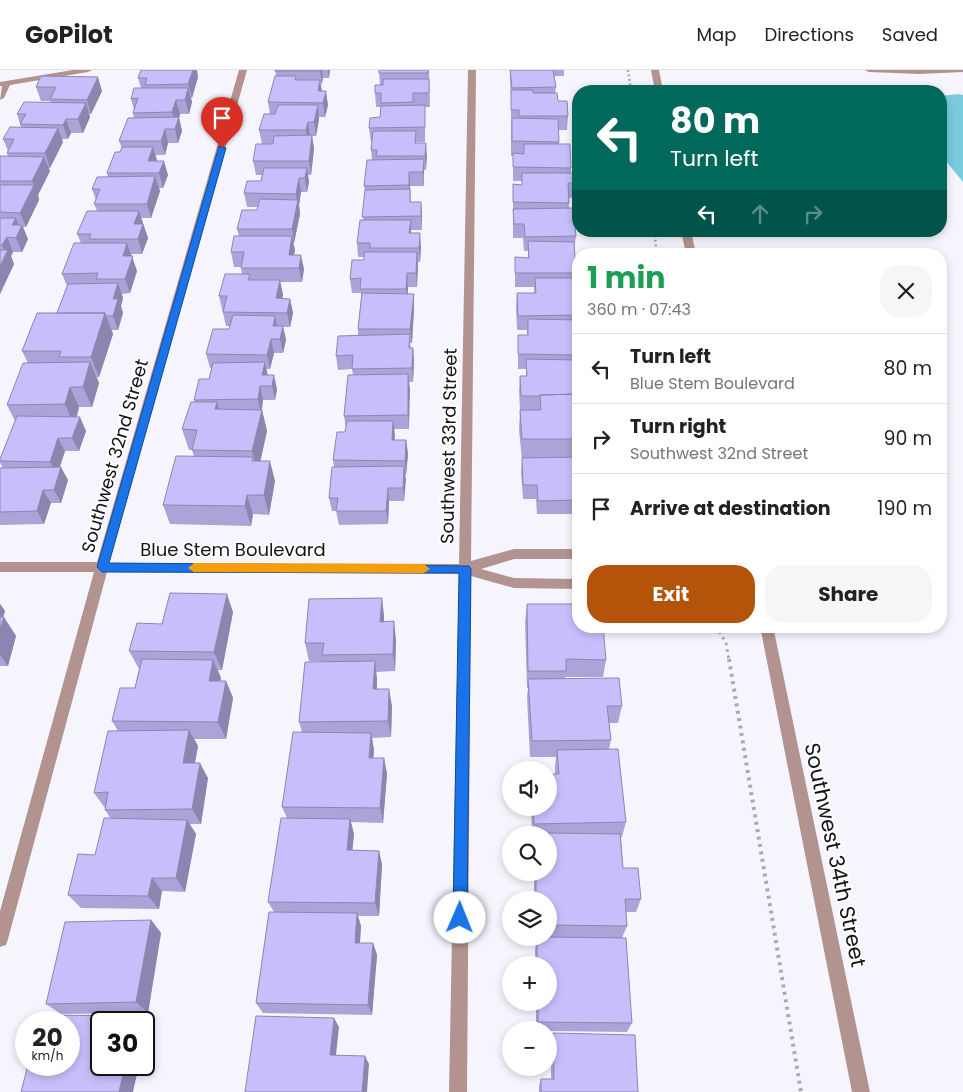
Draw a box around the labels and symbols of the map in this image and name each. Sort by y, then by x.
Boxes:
pin [201,97,243,148]
street label: Southwest 33rd Street [434,348,463,544]
street label: Southwest 32nd Street [75,356,154,556]
street label: Blue Stem Boulevard [140,537,326,562]
street label: Southwest 34th Street [798,740,873,970]
position arrow [433,891,485,943]
speed limit sign: 30 [90,1011,155,1076]

